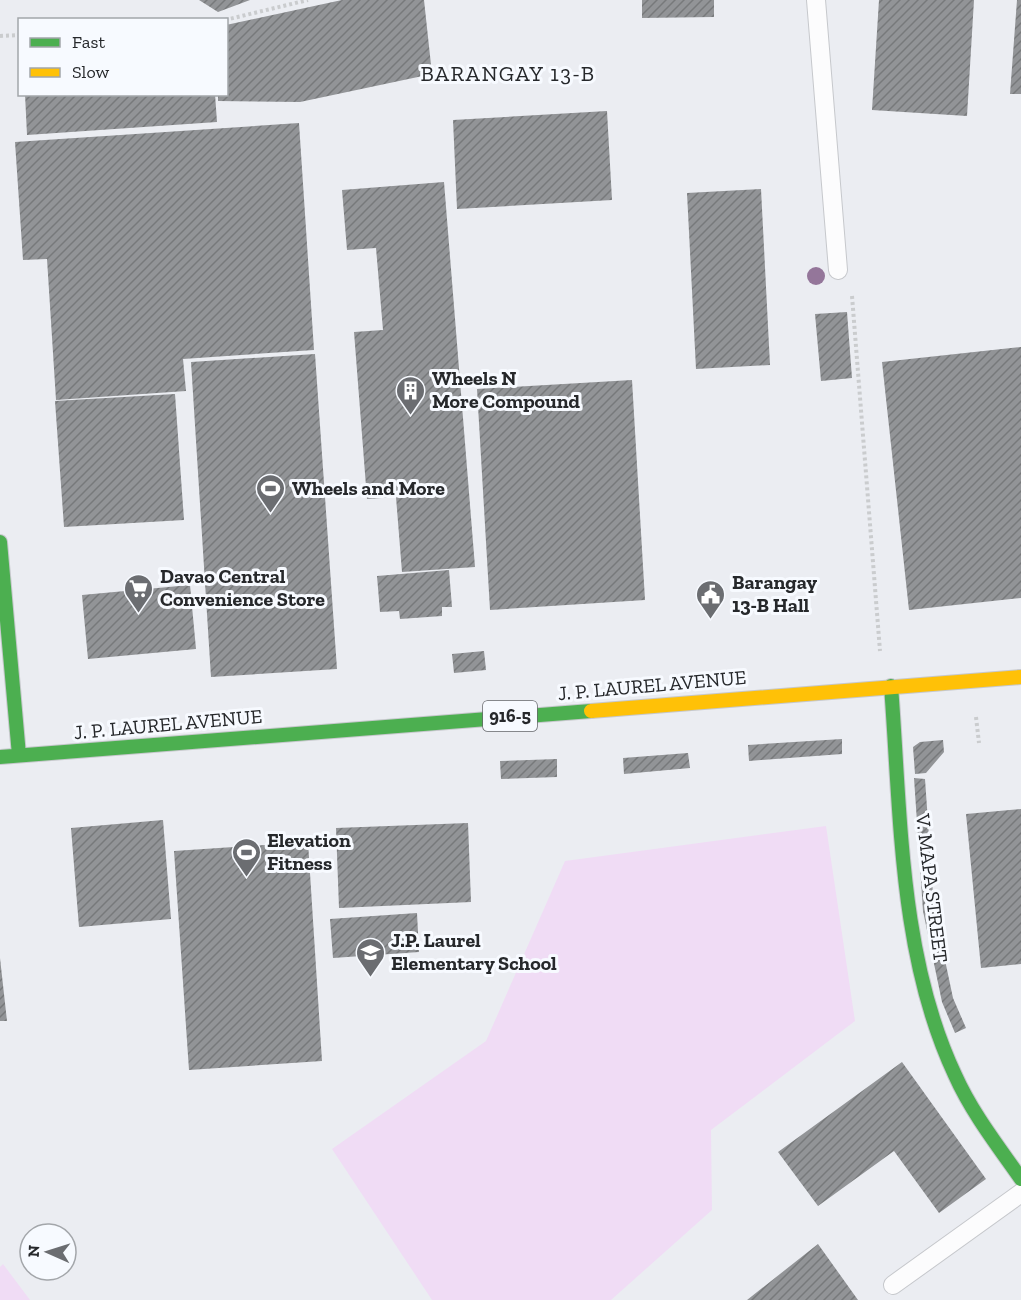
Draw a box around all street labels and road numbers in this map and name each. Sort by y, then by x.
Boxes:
street label: J. P. LAUREL AVENUE [557,665,747,705]
road number: 916-5 [483,701,537,731]
street label: J. P. LAUREL AVENUE [73,704,263,744]
street label: V. MAPA STREET [911,811,953,964]

